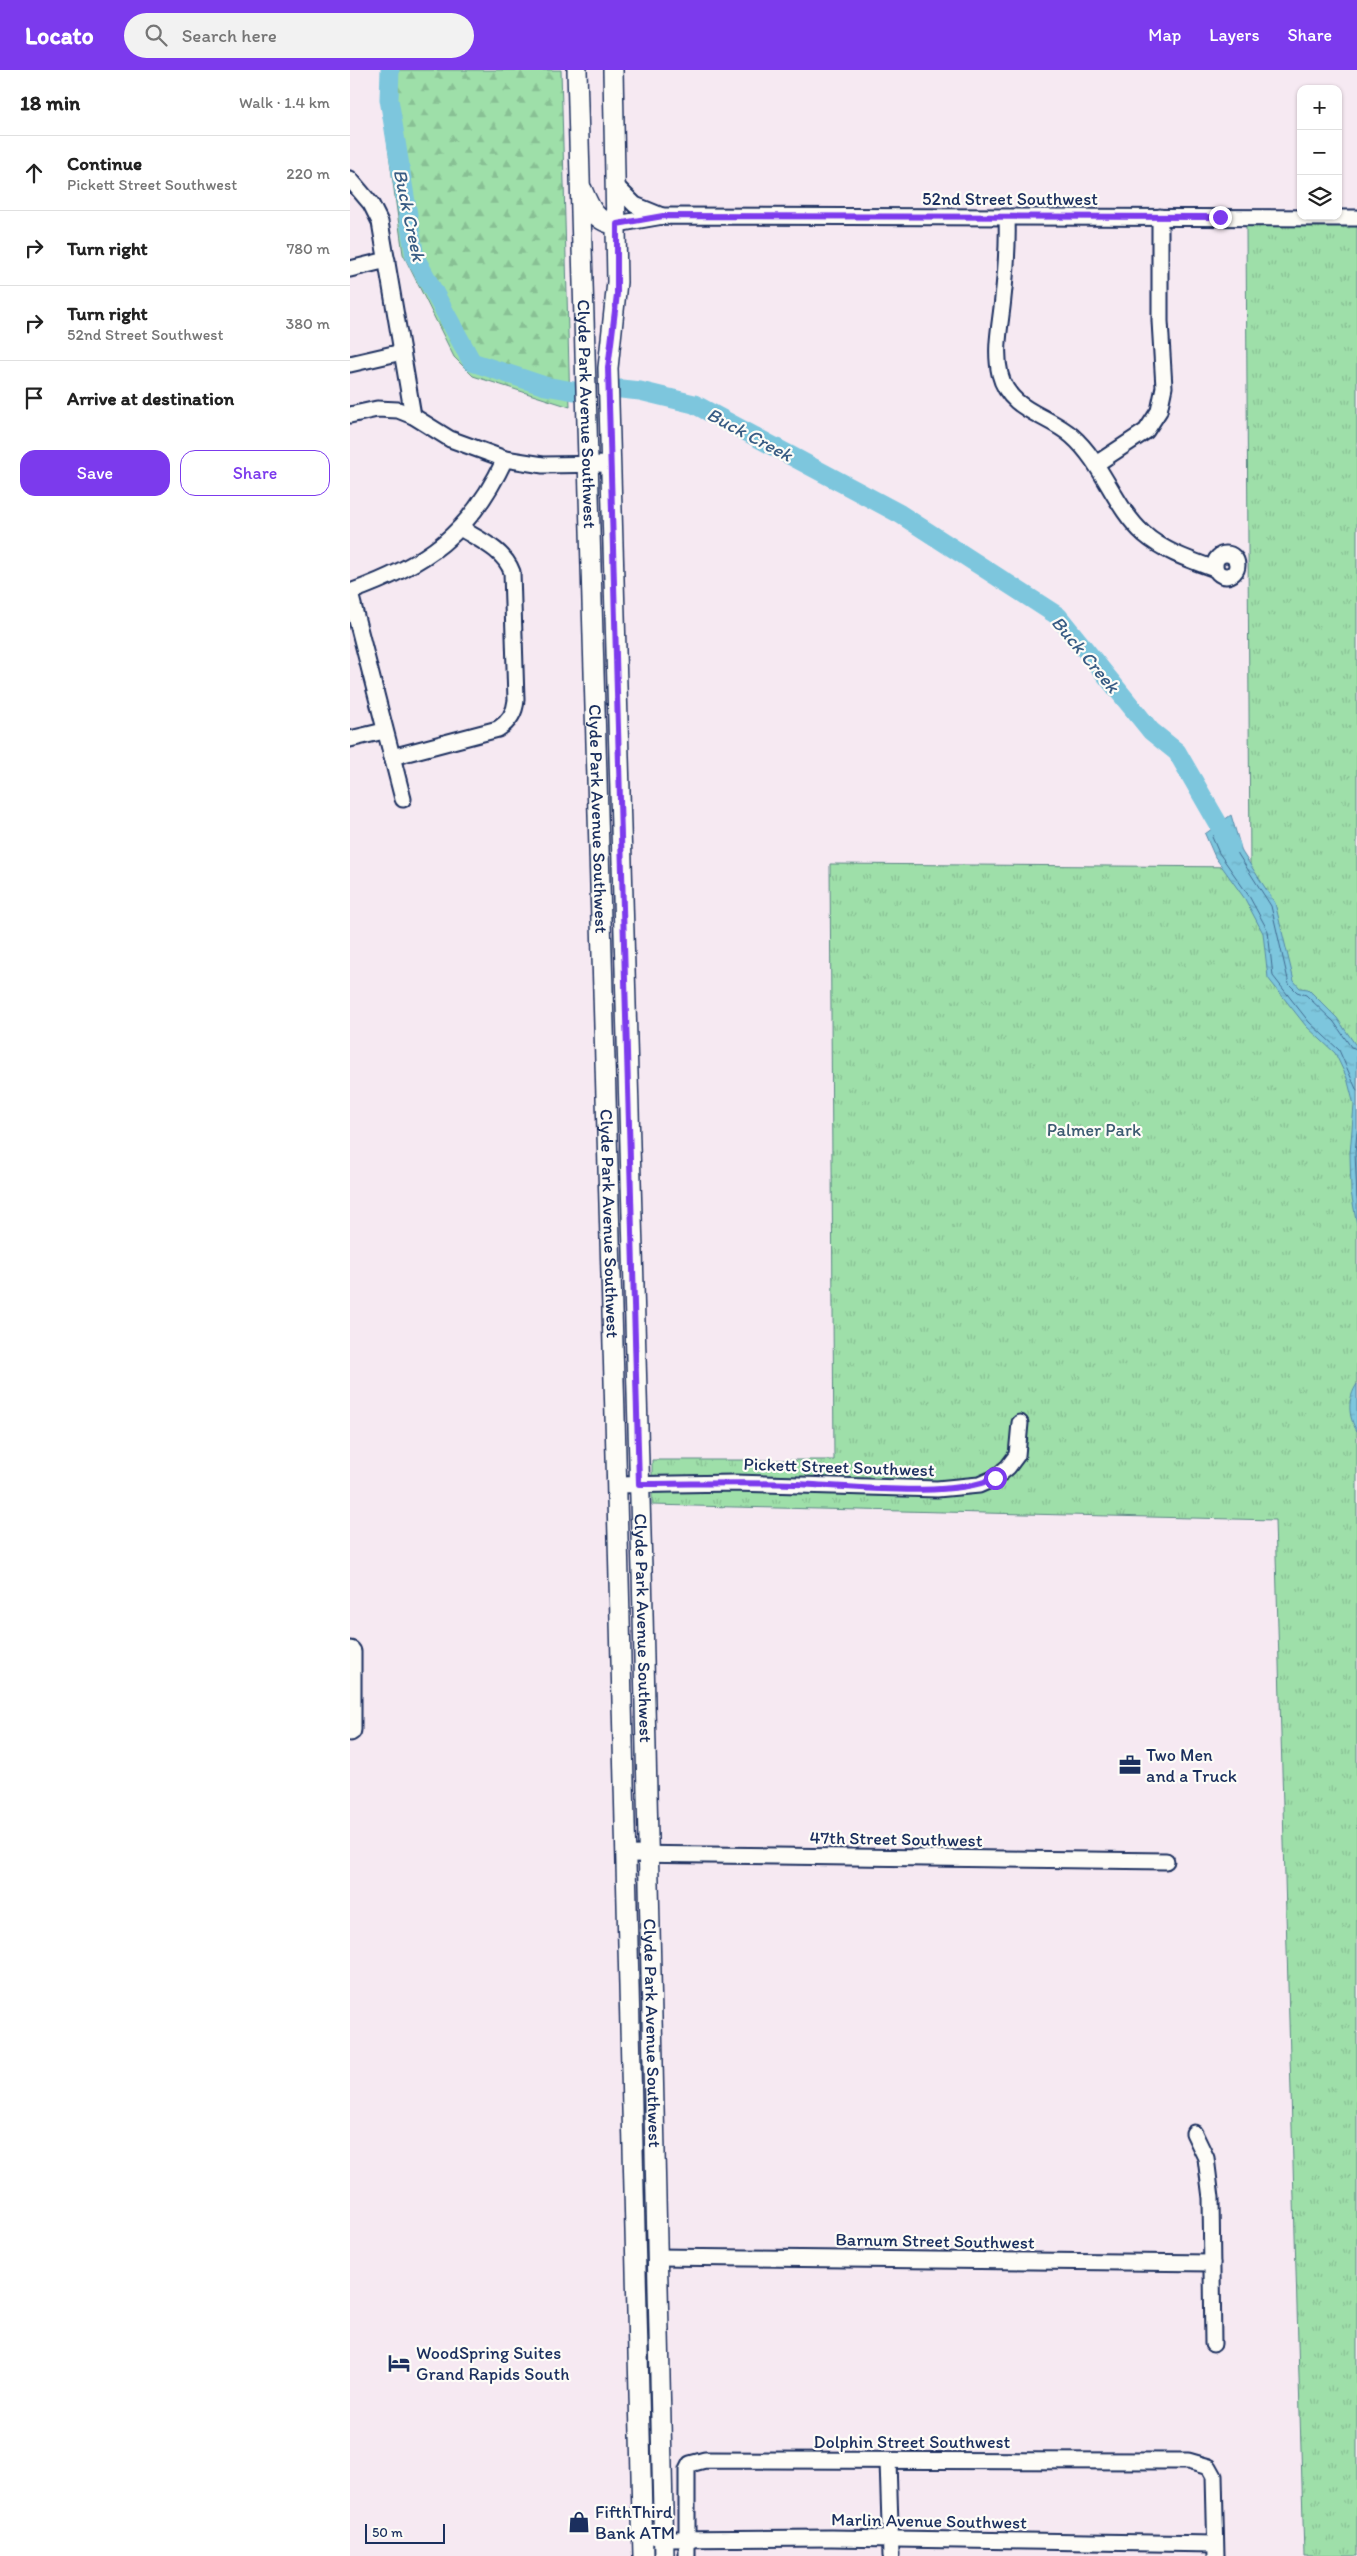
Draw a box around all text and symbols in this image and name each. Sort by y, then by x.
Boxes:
search box [124,13,474,58]
text: Locato [25,21,94,50]
icon: search [142,21,170,49]
text: Search here [182,24,277,47]
text: Map [1148,24,1181,46]
text: Layers [1209,24,1259,46]
text: Share [1287,24,1332,46]
map controls [1297,85,1342,220]
button: + [1297,85,1342,130]
text: 18 min [20,90,80,115]
text: Walk · 1.4 km [239,93,330,112]
button: − [1297,130,1342,175]
text: Continue [67,152,142,175]
icon: ahead [20,159,48,187]
text: 220 m [286,164,330,183]
water label: Buck Creek [389,167,431,264]
text: Pickett Street Southwest [67,175,237,194]
button: layers [1297,175,1342,220]
street label: 52nd Street Southwest [922,188,1098,210]
route end [1209,206,1232,229]
icon: right [20,234,48,262]
text: Turn right [67,237,148,260]
text: 780 m [286,239,330,258]
street label: Clyde Park Avenue Southwest [572,299,601,529]
text: Turn right [67,302,148,325]
icon: right [20,309,48,337]
text: 380 m [286,314,330,333]
text: 52nd Street Southwest [67,325,224,344]
icon: arrive [20,384,48,412]
text: Arrive at destination [67,387,234,410]
water label: Buck Creek [703,402,797,467]
button: Save [20,450,170,496]
button: Share [180,450,330,496]
water label: Buck Creek [1047,611,1125,698]
street label: Clyde Park Avenue Southwest [584,704,612,934]
street label: Clyde Park Avenue Southwest [595,1109,624,1339]
park label: Palmer Park [1047,1119,1141,1141]
street label: Pickett Street Southwest [743,1453,935,1481]
route start [984,1467,1007,1490]
street label: Clyde Park Avenue Southwest [629,1513,657,1743]
place label: Two Men and a Truck [1146,1744,1237,1787]
office icon: Two Men and a Truck [1117,1752,1143,1778]
street label: 47th Street Southwest [809,1826,983,1852]
street label: Clyde Park Avenue Southwest [639,1918,666,2148]
street label: Barnum Street Southwest [835,2228,1035,2254]
place label: WoodSpring Suites Grand Rapids South [416,2342,569,2385]
hotel icon: WoodSpring Suites Grand Rapids South [386,2350,412,2376]
street label: Dolphin Street Southwest [814,2431,1011,2453]
place label: FifthThird Bank ATM [595,2501,675,2544]
street label: Marlin Avenue Southwest [831,2508,1027,2534]
shop icon: FifthThird Bank ATM [566,2509,592,2535]
scale bar [365,2521,445,2544]
text: 50 m [372,2524,403,2541]

